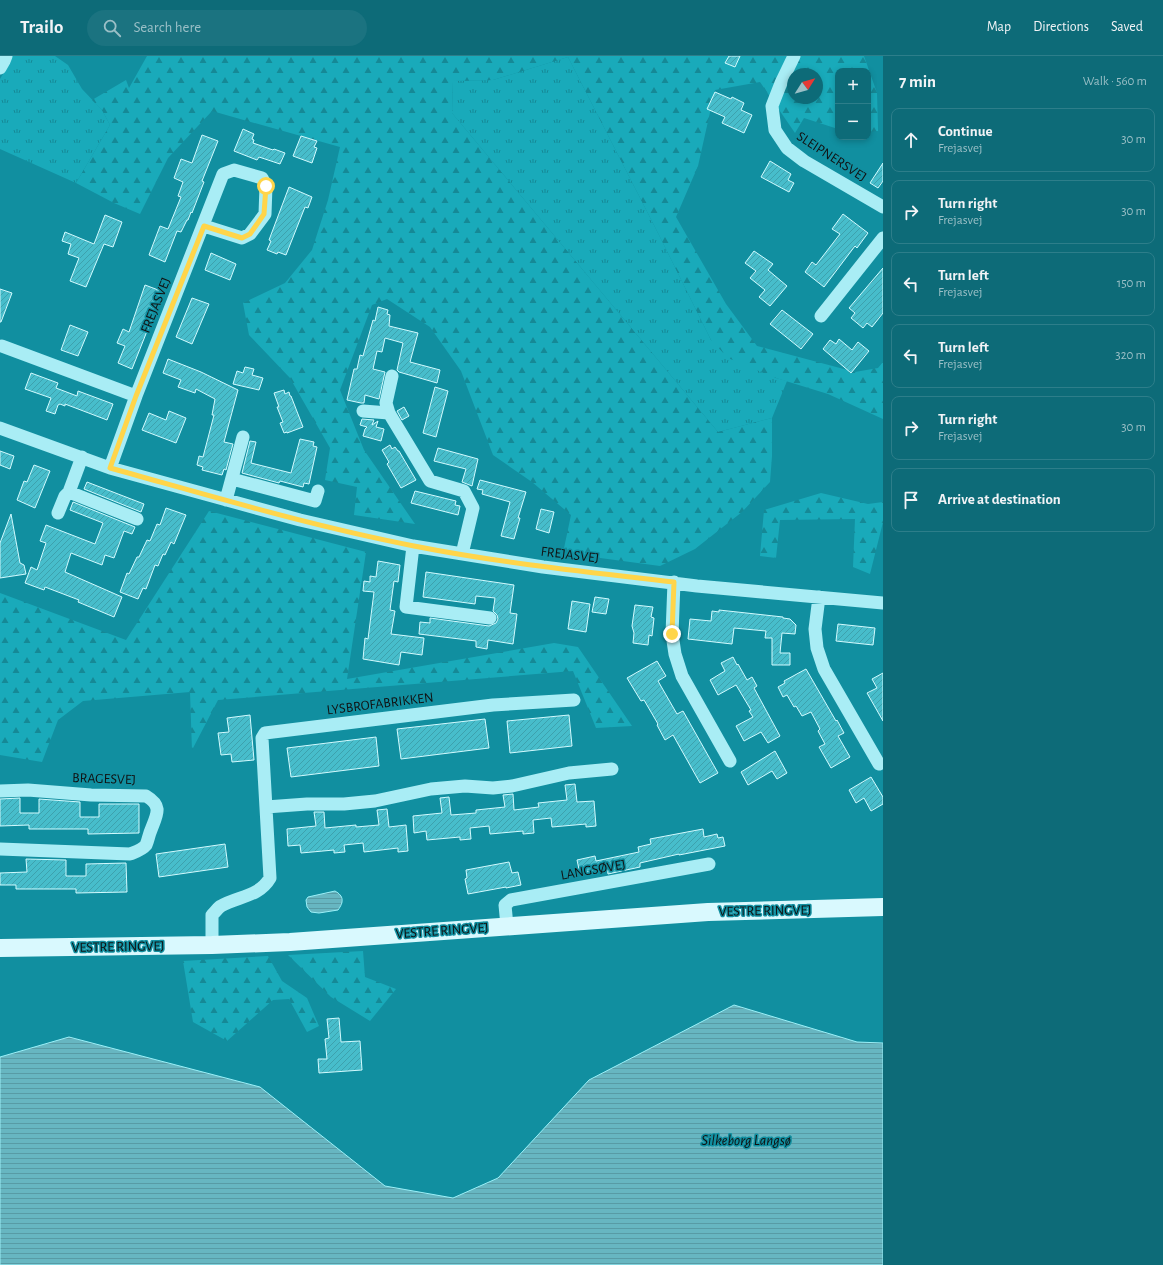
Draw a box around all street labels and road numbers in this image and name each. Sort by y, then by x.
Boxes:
street label: SLEIPNERSVEJ [794,129,869,184]
street label: FREJASVEJ [138,276,173,335]
street label: FREJASVEJ [540,544,600,566]
street label: LYSBROFABRIKKEN [326,690,434,717]
street label: BRAGESVEJ [72,771,136,787]
street label: LANGSØVEJ [559,856,627,883]
street label: VESTRE RINGVEJ [718,903,812,919]
street label: VESTRE RINGVEJ [395,921,489,941]
street label: VESTRE RINGVEJ [71,939,165,955]

